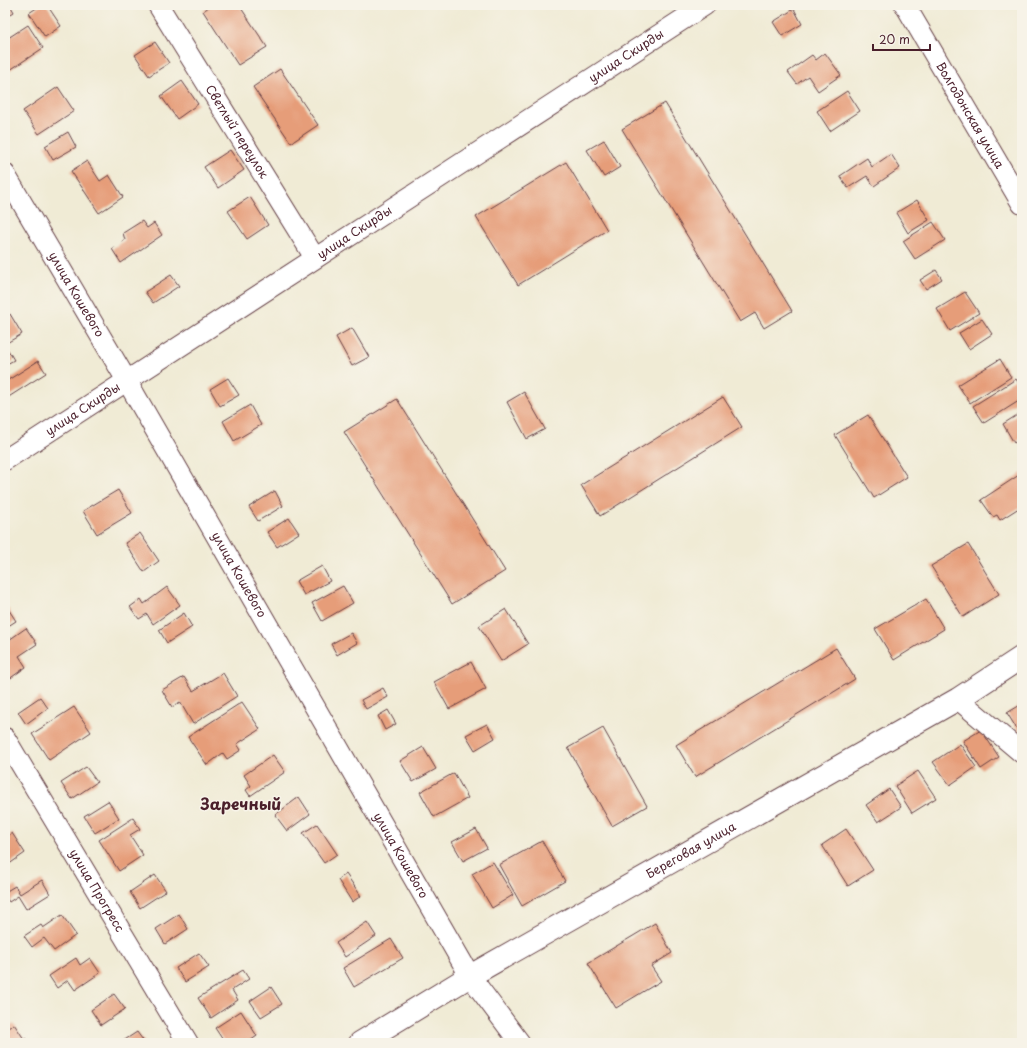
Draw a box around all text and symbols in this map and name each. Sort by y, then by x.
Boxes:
street label: улица Скирды [585,24,667,86]
scale bar [873,26,930,52]
text: 20 m [879,30,910,48]
street label: Волгодонская улица [932,58,1009,172]
street label: Светлый переулок [202,81,274,182]
street label: улица Скирды [313,201,395,263]
street label: улица Кошевого [45,248,109,340]
street label: улица Скирды [41,377,123,439]
street label: улица Кошевого [208,528,272,621]
district label: Заречный [200,791,281,815]
street label: улица Кошевого [370,809,433,902]
street label: Береговая улица [642,817,739,882]
street label: улица Прогресс [65,845,129,935]

